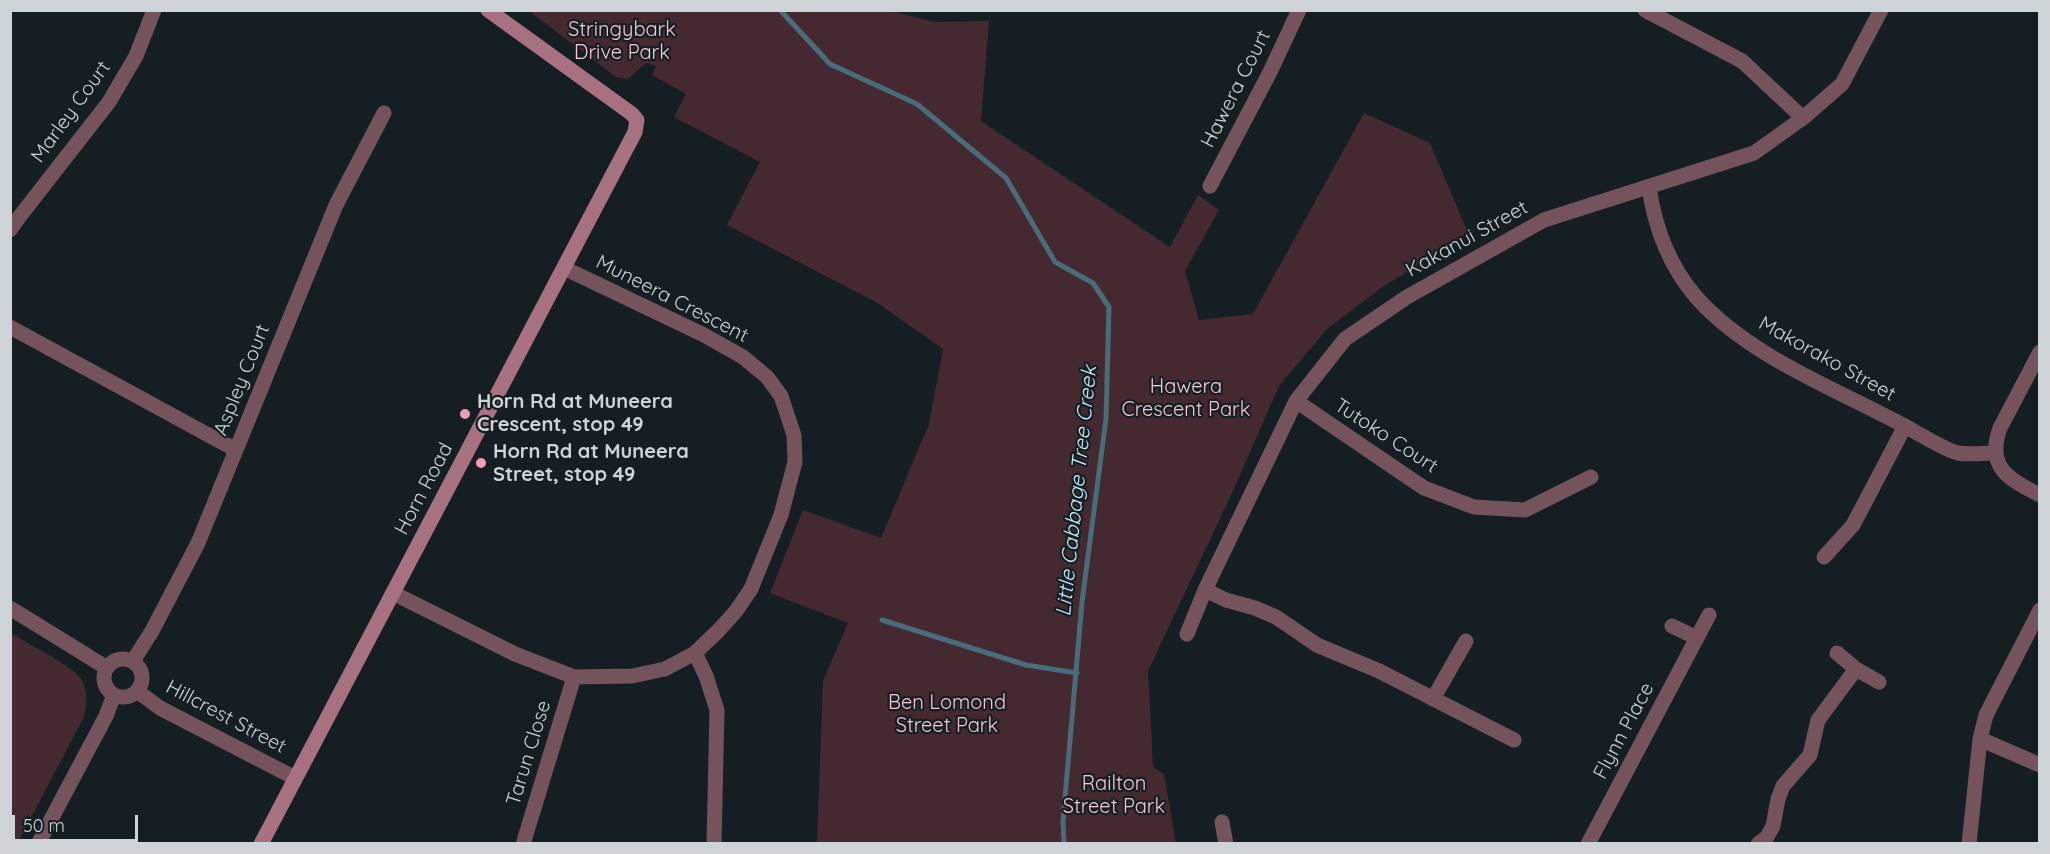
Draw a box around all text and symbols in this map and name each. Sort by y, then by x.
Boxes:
park label: Stringybark Drive Park [568,18,676,65]
street label: Hawera Court [1196,26,1276,152]
street label: Marley Court [26,56,116,168]
street label: Kakanui Street [1402,196,1532,282]
street label: Muneera Crescent [592,250,752,348]
street label: Makorako Street [1754,311,1900,407]
street label: Aspley Court [209,321,275,439]
water label: Little Cabbage Tree Creek [1051,364,1103,618]
park label: Hawera Crescent Park [1122,375,1250,422]
place label: Horn Rd at Muneera Crescent, stop 49 [477,390,673,437]
street label: Tutoko Court [1330,394,1442,478]
marker: Horn Rd at Muneera Crescent, stop 49 [458,407,472,421]
street label: Horn Road [390,439,458,539]
place label: Horn Rd at Muneera Street, stop 49 [493,440,689,487]
marker: Horn Rd at Muneera Street, stop 49 [474,456,488,470]
street label: Hillcrest Street [162,675,290,759]
street label: Flynn Place [1589,679,1659,783]
park label: Ben Lomond Street Park [888,691,1006,738]
street label: Tarun Close [502,698,556,808]
park label: Railton Street Park [1063,772,1165,819]
scale bar [15,803,141,841]
text: 50 m [23,814,65,837]

